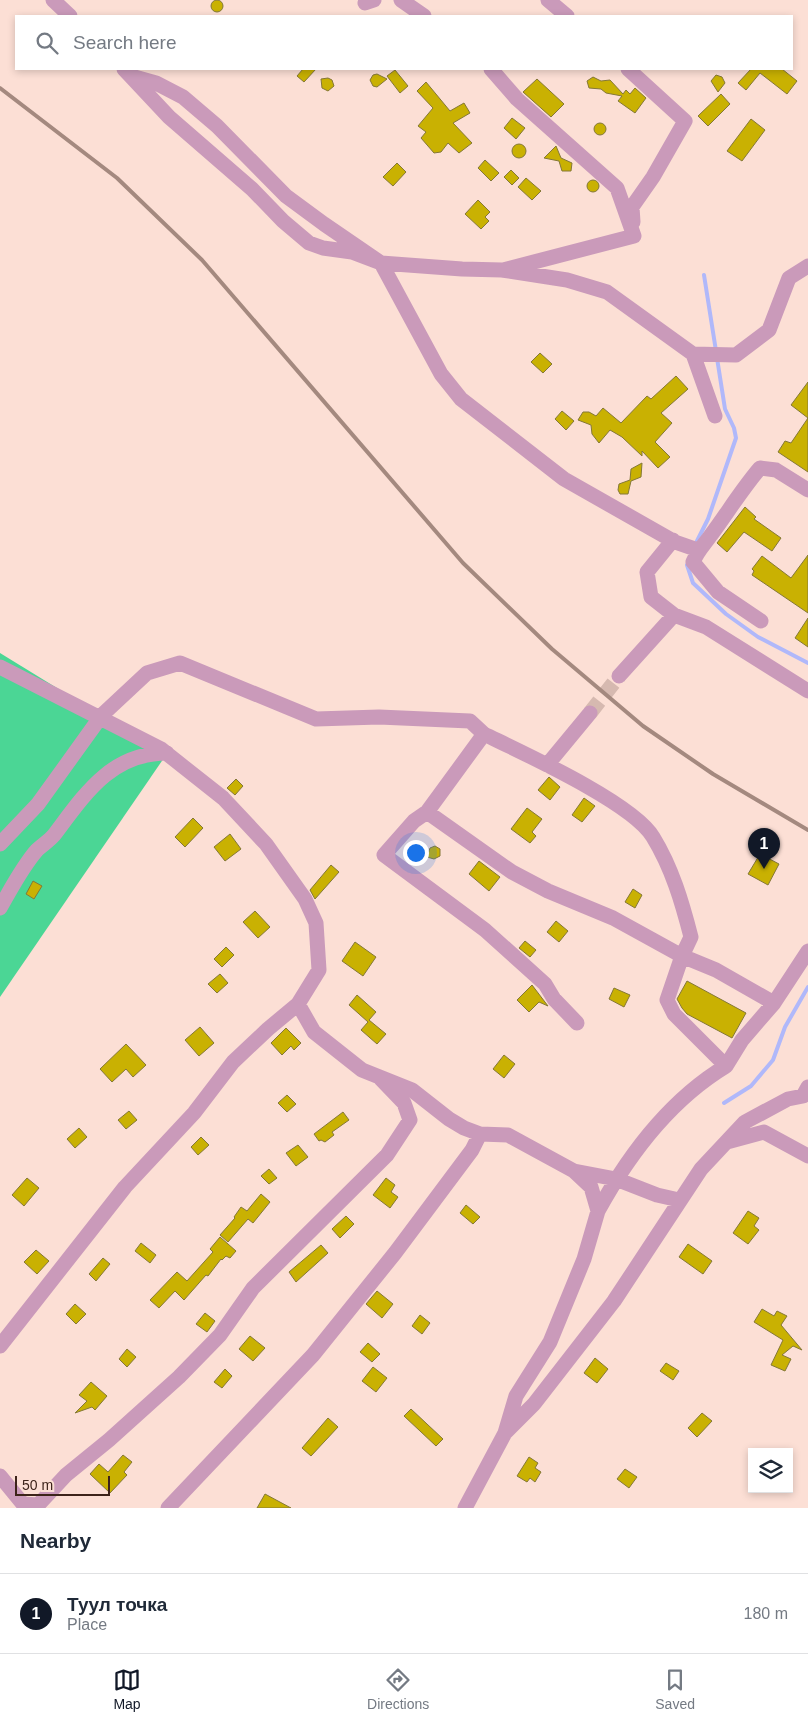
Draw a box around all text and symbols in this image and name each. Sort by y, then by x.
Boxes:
search box [15,15,793,70]
icon: search [33,29,61,57]
text: Search here [73,32,177,53]
pin: 1 [748,828,780,869]
your location [403,840,429,866]
map controls [748,1448,793,1493]
button: layers [748,1448,793,1493]
scale bar [15,1473,110,1496]
text: 50 m [22,1477,53,1493]
text: Nearby [20,1529,91,1552]
text: Туул точка [67,1594,167,1615]
text: 1 [32,1605,40,1622]
text: 180 m [744,1605,788,1622]
text: Place [67,1616,107,1633]
tab: Map [113,1666,141,1712]
tab: Directions [367,1666,429,1712]
tab: Saved [655,1666,695,1712]

